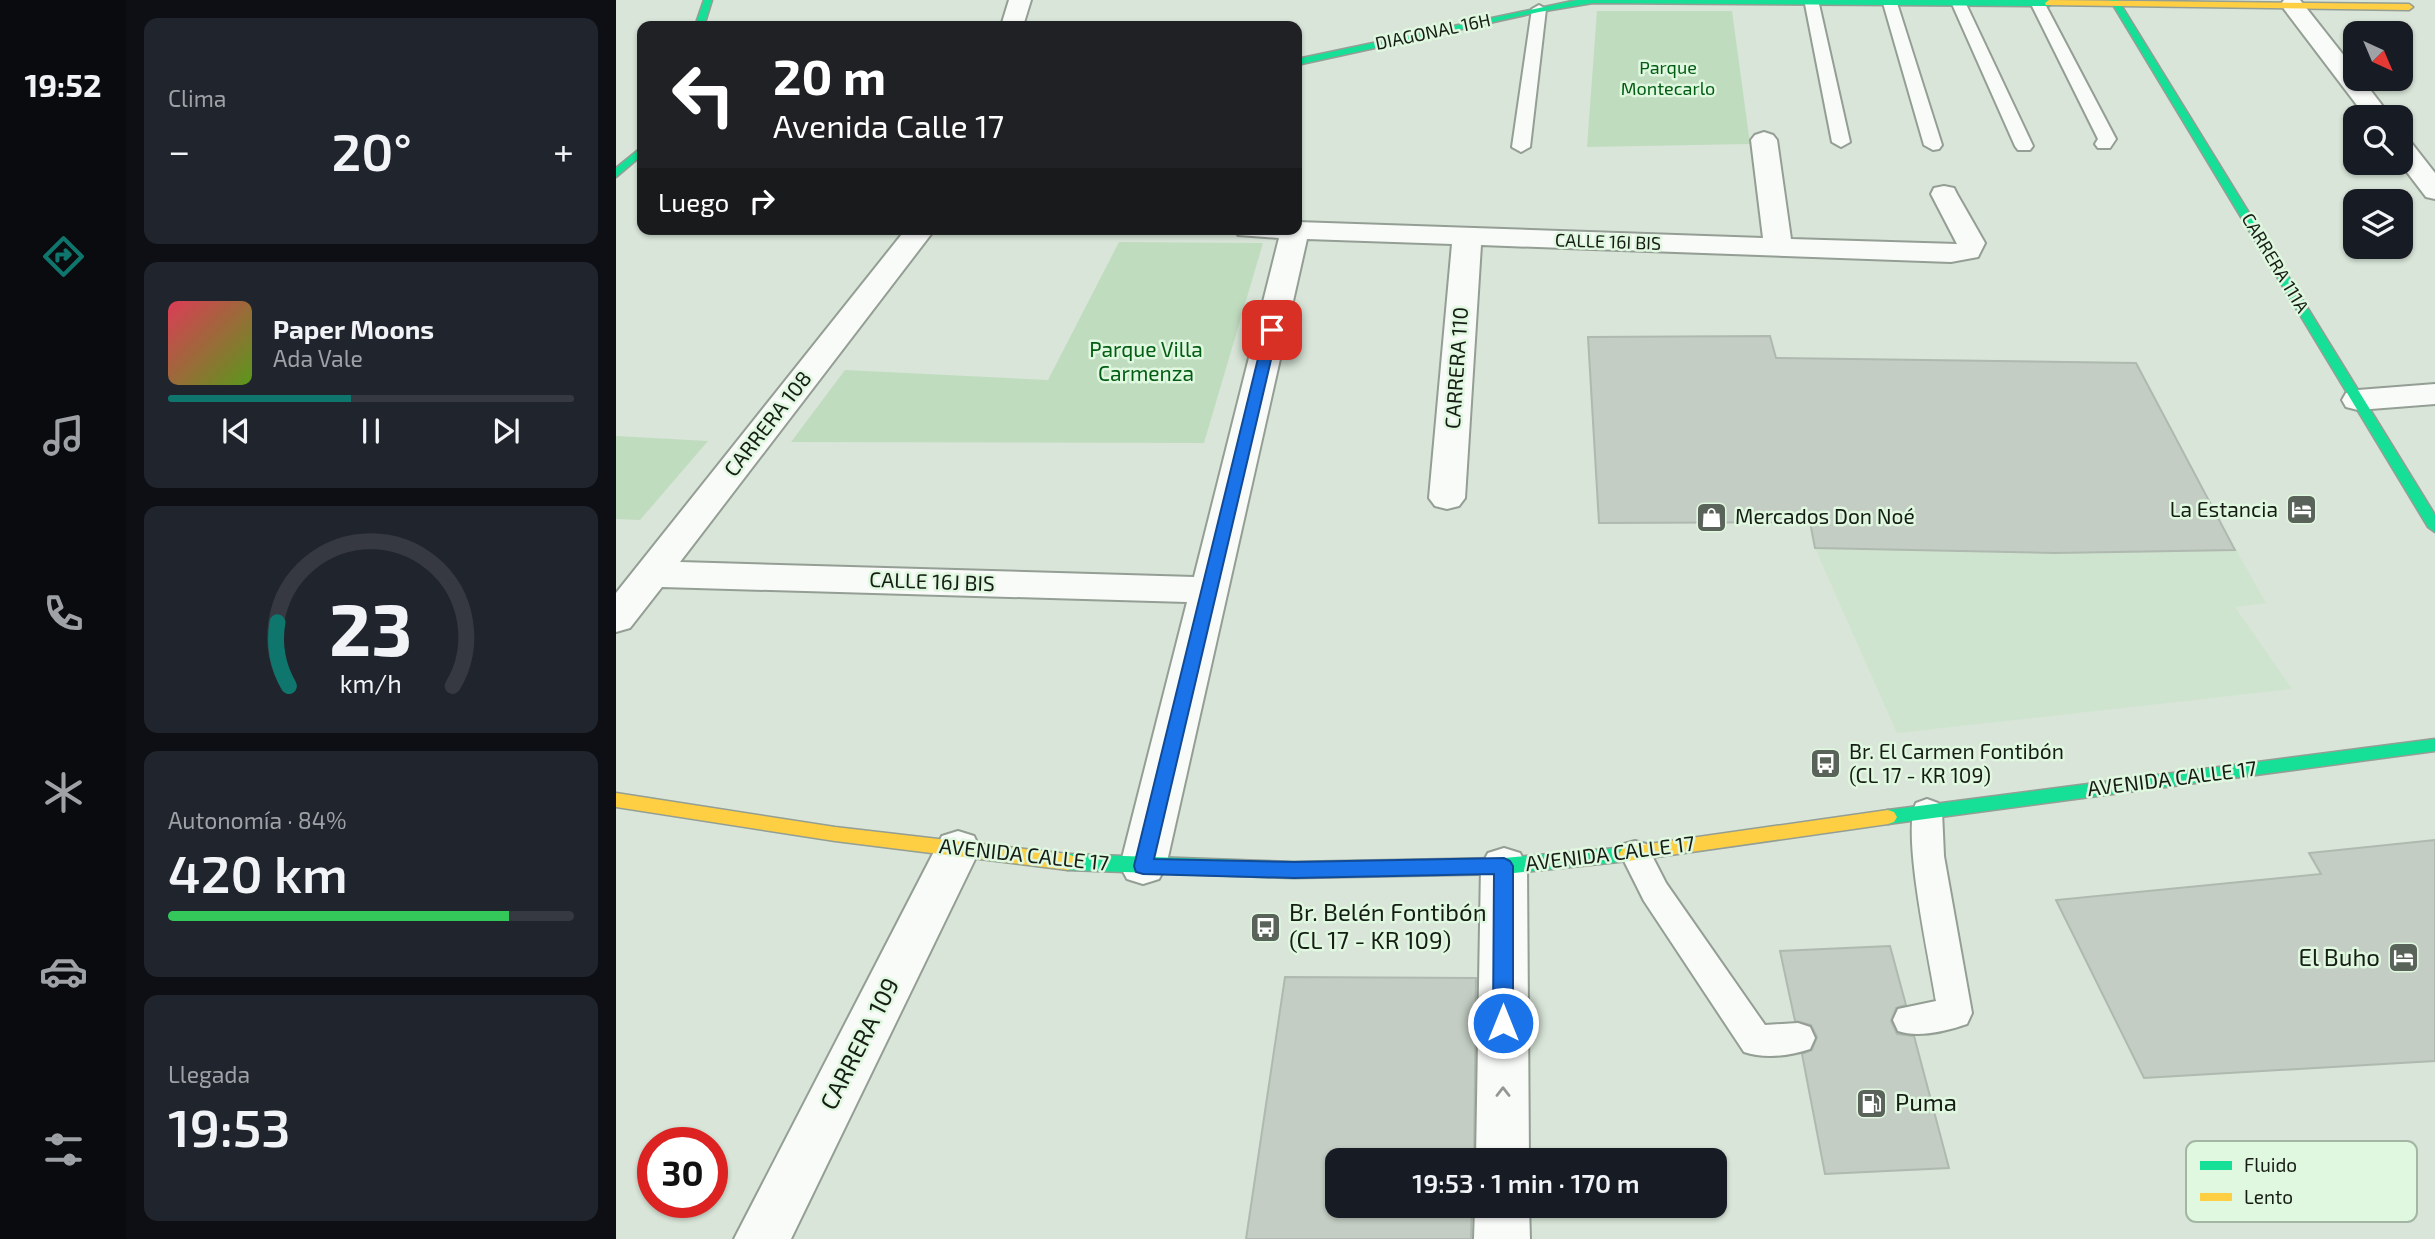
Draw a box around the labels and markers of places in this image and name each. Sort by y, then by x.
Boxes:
pin [1242,300,1302,360]
hotel icon: La Estancia [2284,493,2318,527]
place label: La Estancia [2170,496,2278,521]
shop icon: Mercados Don Noé [1695,500,1729,534]
place label: Mercados Don Noé [1735,503,1915,528]
place label: Br. El Carmen Fontibón (CL 17 - KR 109) [1849,738,2064,787]
bus stop icon: Br. El Carmen Fontibón (CL 17 - KR 109) [1809,747,1843,781]
place label: Br. Belén Fontibón (CL 17 - KR 109) [1289,897,1487,954]
bus stop icon: Br. Belén Fontibón (CL 17 - KR 109) [1249,910,1283,944]
hotel icon: El Buho [2386,941,2420,975]
place label: El Buho [2299,942,2380,971]
fuel station icon: Puma [1855,1086,1889,1120]
place label: Puma [1895,1087,1957,1116]

